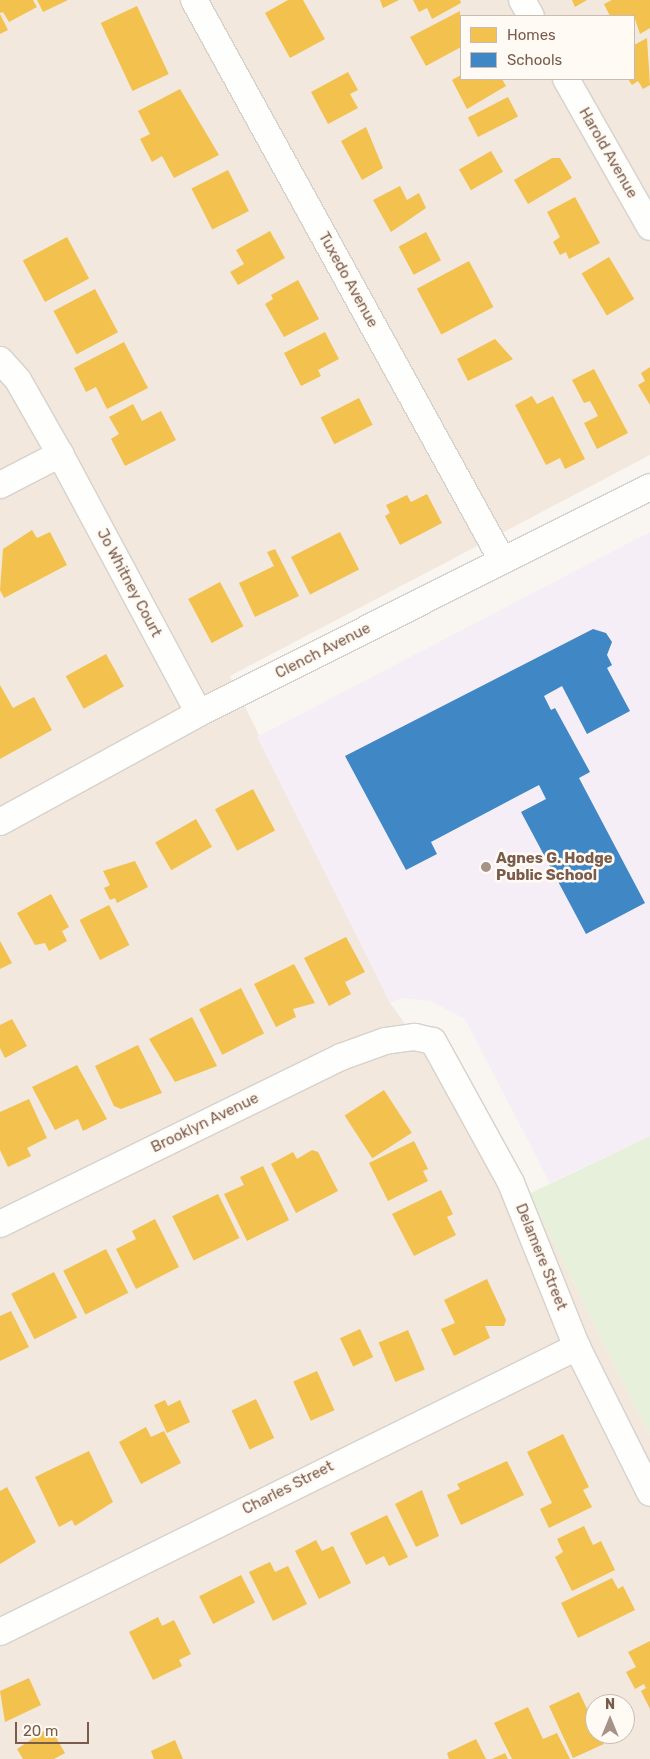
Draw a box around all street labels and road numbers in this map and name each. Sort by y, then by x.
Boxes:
street label: Harold Avenue [575,104,641,202]
street label: Tuxedo Avenue [314,229,382,331]
street label: Jo Whitney Court [93,525,165,641]
street label: Clench Avenue [272,619,374,683]
street label: Brooklyn Avenue [148,1089,262,1157]
street label: Delamere Street [511,1201,571,1313]
street label: Charles Street [239,1457,337,1519]

